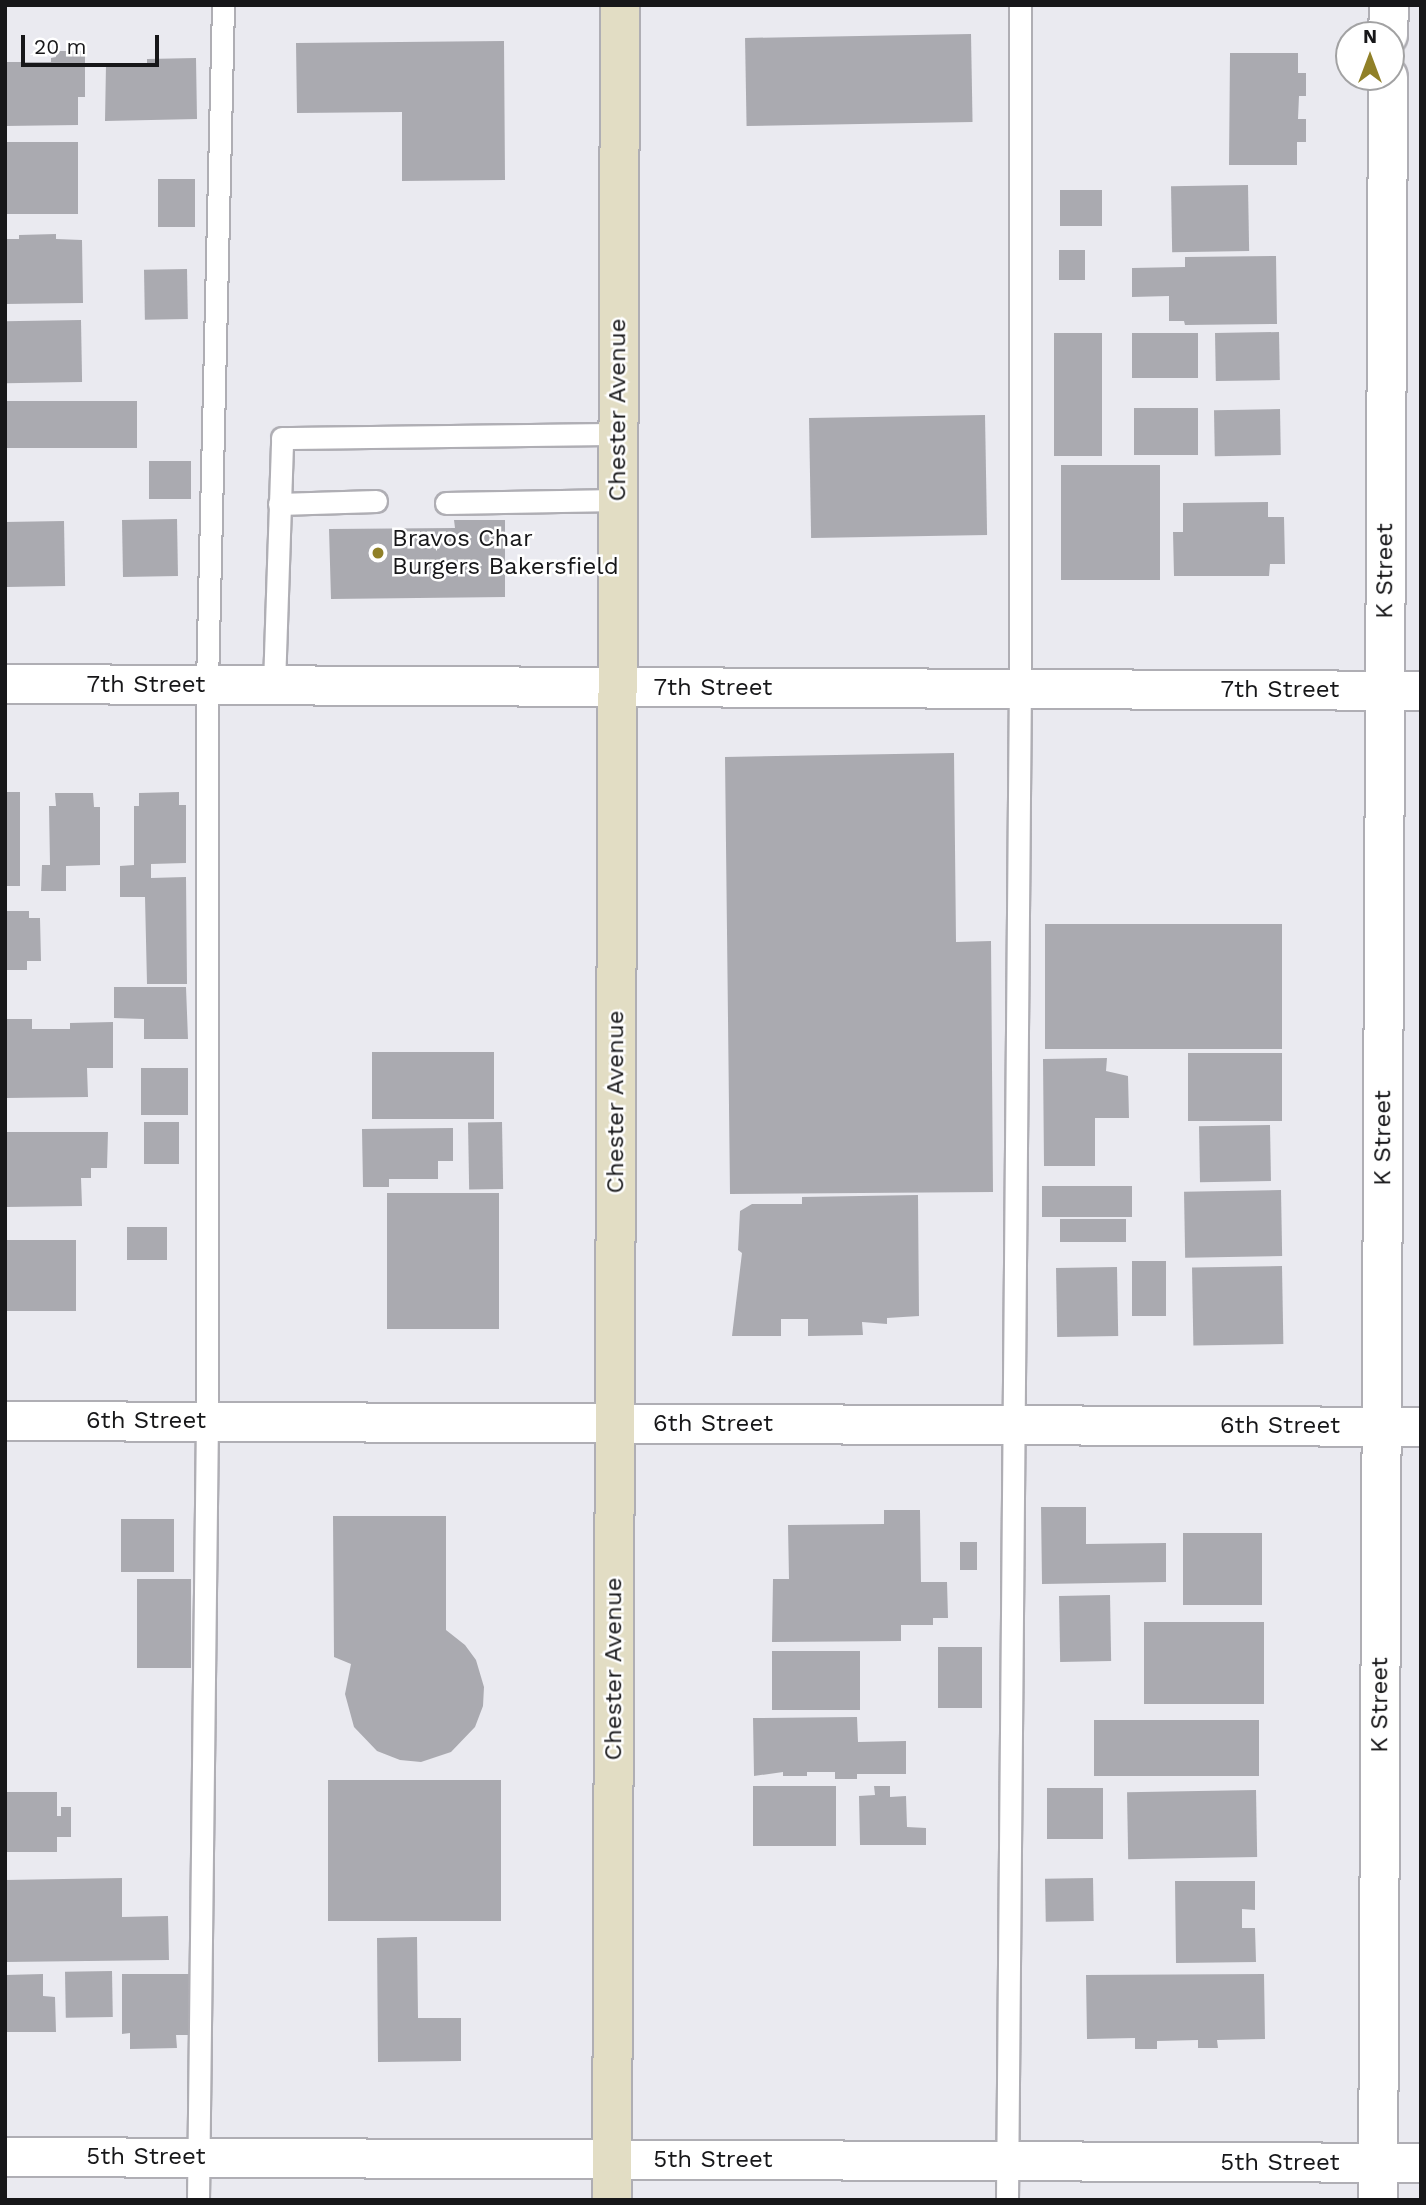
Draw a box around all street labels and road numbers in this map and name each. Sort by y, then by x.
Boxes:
street label: Chester Avenue [604,318,632,502]
street label: K Street [1371,523,1399,619]
street label: 7th Street [87,671,205,699]
street label: 7th Street [654,674,772,702]
street label: 7th Street [1221,676,1339,704]
street label: Chester Avenue [602,1010,630,1194]
street label: K Street [1369,1090,1397,1186]
street label: 6th Street [86,1407,206,1435]
street label: 6th Street [653,1410,773,1438]
street label: 6th Street [1220,1412,1340,1440]
street label: Chester Avenue [600,1577,628,1761]
street label: K Street [1366,1657,1394,1753]
street label: 5th Street [86,2143,206,2171]
street label: 5th Street [653,2146,773,2174]
street label: 5th Street [1220,2149,1340,2177]

